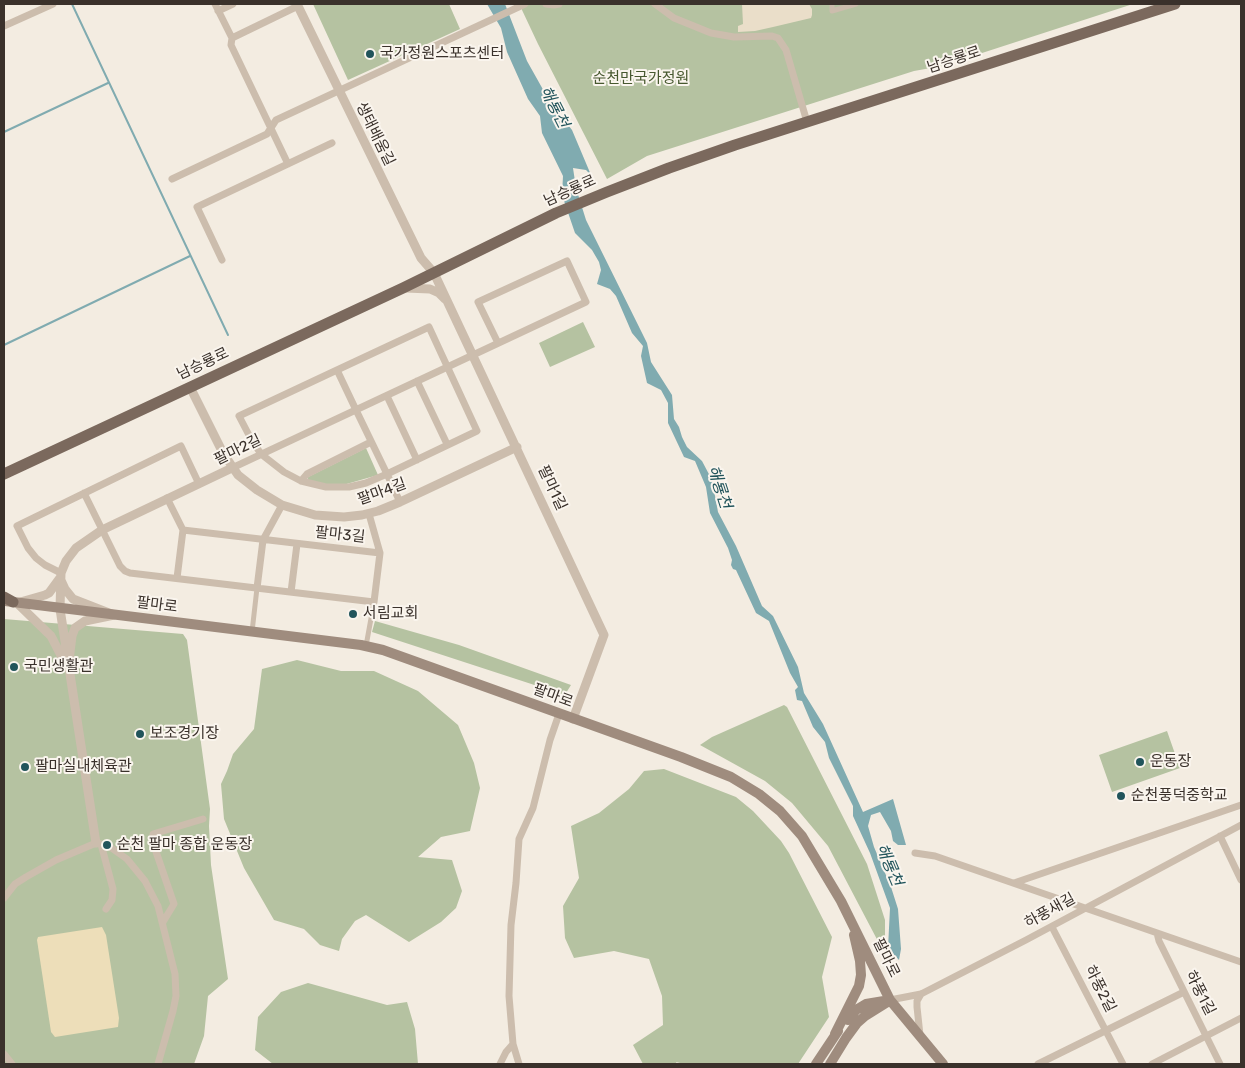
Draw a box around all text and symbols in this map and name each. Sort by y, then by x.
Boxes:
street label: 남승룡로 [925,43,983,77]
place label: 국가정원스포츠센터 [380,45,504,63]
marker: 국가정원스포츠센터 [364,48,376,60]
park label: 순천만국가정원 [593,70,689,88]
water label: 해룡천 [535,83,573,131]
street label: 생태배움길 [352,99,398,169]
street label: 남승룡로 [541,172,599,210]
street label: 남승룡로 [174,344,232,384]
street label: 팔마2길 [211,431,265,469]
street label: 팔마1길 [534,463,570,513]
water label: 해룡천 [703,463,735,511]
street label: 팔마4길 [355,475,409,509]
street label: 팔마3길 [314,523,366,547]
street label: 팔마로 [135,594,179,616]
place label: 서림교회 [363,605,418,623]
marker: 서림교회 [347,608,359,620]
place label: 국민생활관 [24,658,93,676]
marker: 국민생활관 [8,661,20,673]
street label: 팔마로 [530,680,576,712]
place label: 보조경기장 [150,725,219,743]
marker: 보조경기장 [134,728,146,740]
place label: 운동장 [1150,753,1191,771]
marker: 운동장 [1134,756,1146,768]
place label: 팔마실내체육관 [35,758,132,776]
marker: 팔마실내체육관 [19,761,31,773]
place label: 순천풍덕중학교 [1131,787,1228,805]
marker: 순천풍덕중학교 [1115,790,1127,802]
place label: 순천 팔마 종합 운동장 [117,836,252,854]
marker: 순천 팔마 종합 운동장 [101,839,113,851]
water label: 해룡천 [872,841,906,889]
street label: 하풍새길 [1021,890,1079,932]
street label: 팔마로 [869,935,903,981]
street label: 하풍2길 [1081,963,1119,1015]
street label: 하풍1길 [1181,968,1219,1018]

